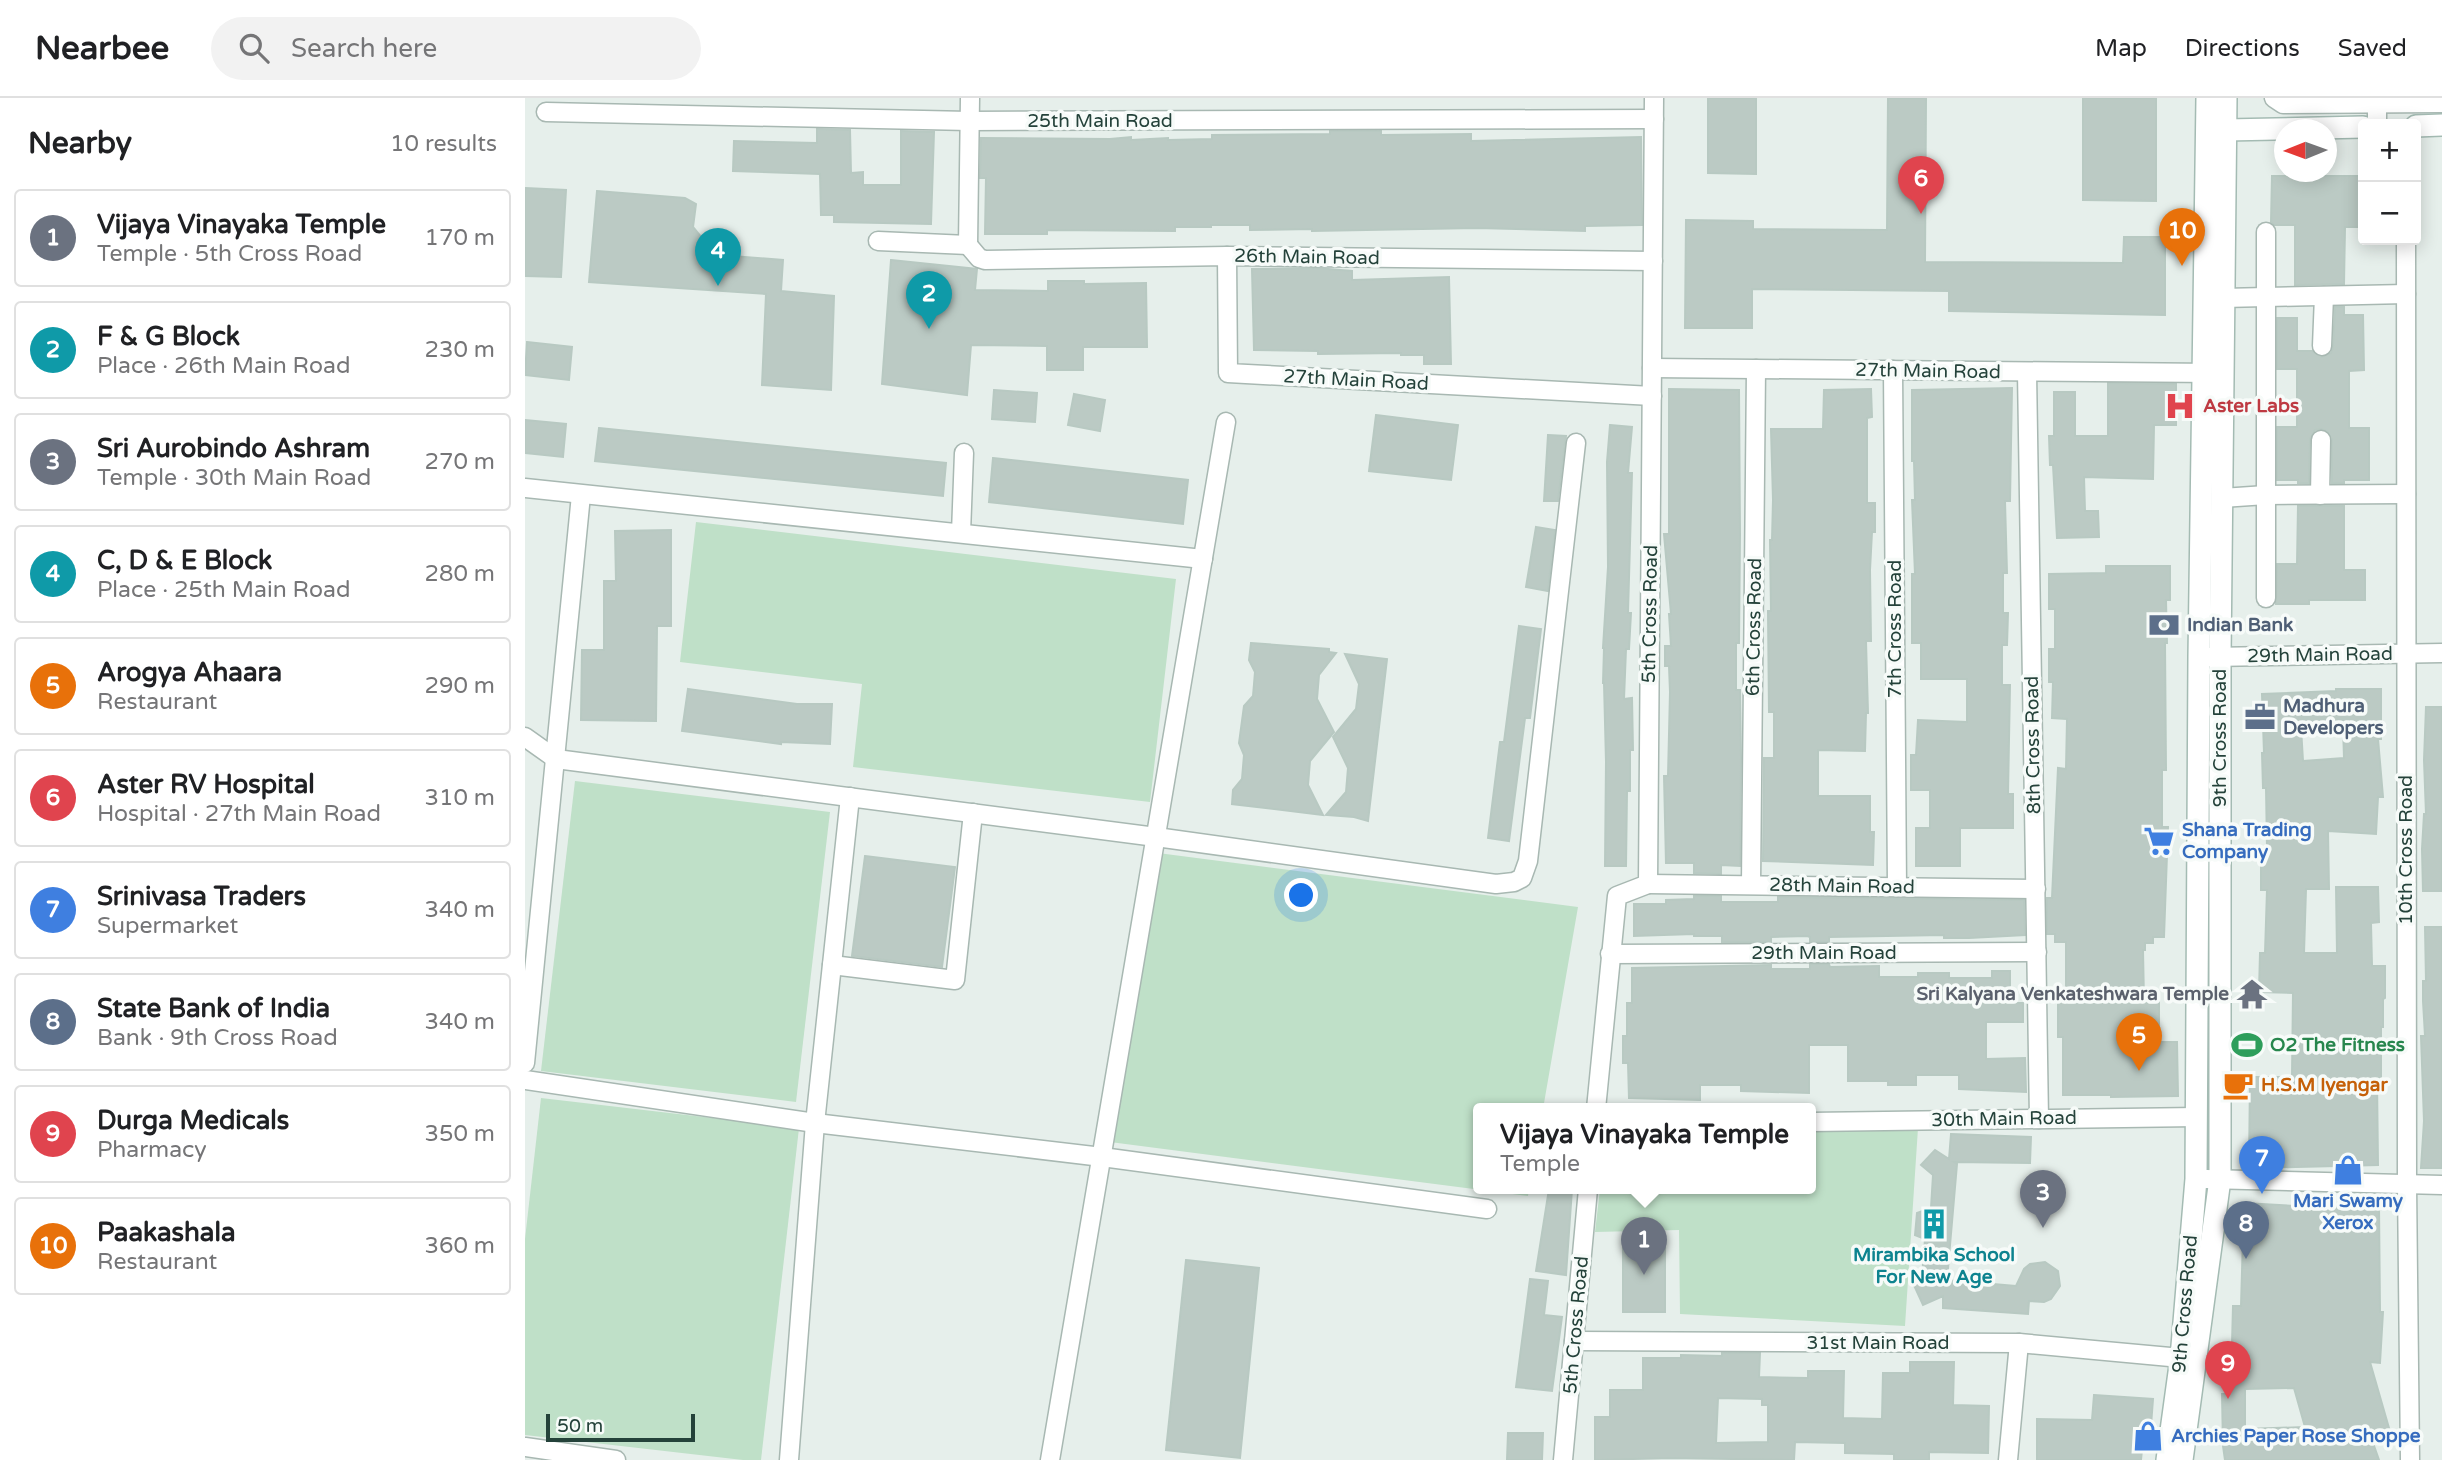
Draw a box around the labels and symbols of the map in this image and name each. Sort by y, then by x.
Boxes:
street label: 25th Main Road [1027,110,1173,132]
north arrow [2274,119,2337,182]
pin: 6 [1898,156,1944,214]
pin: 10 [2159,208,2205,266]
pin: 4 [695,228,741,286]
street label: 26th Main Road [1234,245,1380,269]
pin: 2 [906,271,952,329]
street label: 27th Main Road [1855,359,2001,383]
street label: 27th Main Road [1283,365,1429,395]
hospital icon: Aster Labs [2163,389,2197,423]
place label: Aster Labs [2203,395,2299,417]
street label: 5th Cross Road [1638,545,1662,683]
street label: 6th Cross Road [1742,558,1766,696]
street label: 7th Cross Road [1884,560,1906,698]
bank icon: Indian Bank [2147,608,2181,642]
place label: Indian Bank [2187,614,2294,636]
street label: 29th Main Road [2247,643,2393,667]
street label: 9th Cross Road [2209,669,2231,807]
street label: 8th Cross Road [2021,676,2045,814]
place label: Madhura Developers [2283,695,2384,740]
office icon: Madhura Developers [2243,700,2277,734]
street label: 10th Cross Road [2395,775,2417,925]
place label: Shana Trading Company [2182,819,2312,864]
supermarket icon: Shana Trading Company [2142,824,2176,858]
street label: 28th Main Road [1769,874,1915,898]
your location [1284,878,1318,912]
street label: 29th Main Road [1751,942,1897,964]
temple icon: Sri Kalyana Venkateshwara Temple [2235,977,2269,1011]
place label: Sri Kalyana Venkateshwara Temple [1916,983,2229,1006]
pin: 5 [2116,1013,2162,1071]
sports icon: O2 The Fitness [2230,1028,2264,1062]
place label: O2 The Fitness [2270,1034,2405,1056]
cafe icon: H.S.M Iyengar [2221,1068,2255,1102]
place label: H.S.M Iyengar [2261,1074,2389,1097]
street label: 30th Main Road [1931,1107,2077,1131]
pin: 7 [2239,1136,2285,1194]
shop icon: Mari Swamy Xerox [2331,1153,2365,1187]
pin: 3 [2020,1170,2066,1228]
place label: Mari Swamy Xerox [2293,1190,2404,1234]
pin: 8 [2223,1201,2269,1259]
building icon: Mirambika School For New Age [1917,1207,1951,1241]
pin: 1 [1621,1217,1667,1275]
street label: 9th Cross Road [2168,1234,2202,1374]
place label: Mirambika School For New Age [1853,1244,2015,1289]
street label: 5th Cross Road [1559,1255,1593,1395]
street label: 31st Main Road [1806,1332,1950,1354]
pin: 9 [2205,1341,2251,1399]
scale bar [546,1411,695,1443]
shop icon: Archies Paper Rose Shoppe [2131,1419,2165,1453]
place label: Archies Paper Rose Shoppe [2171,1425,2421,1448]

